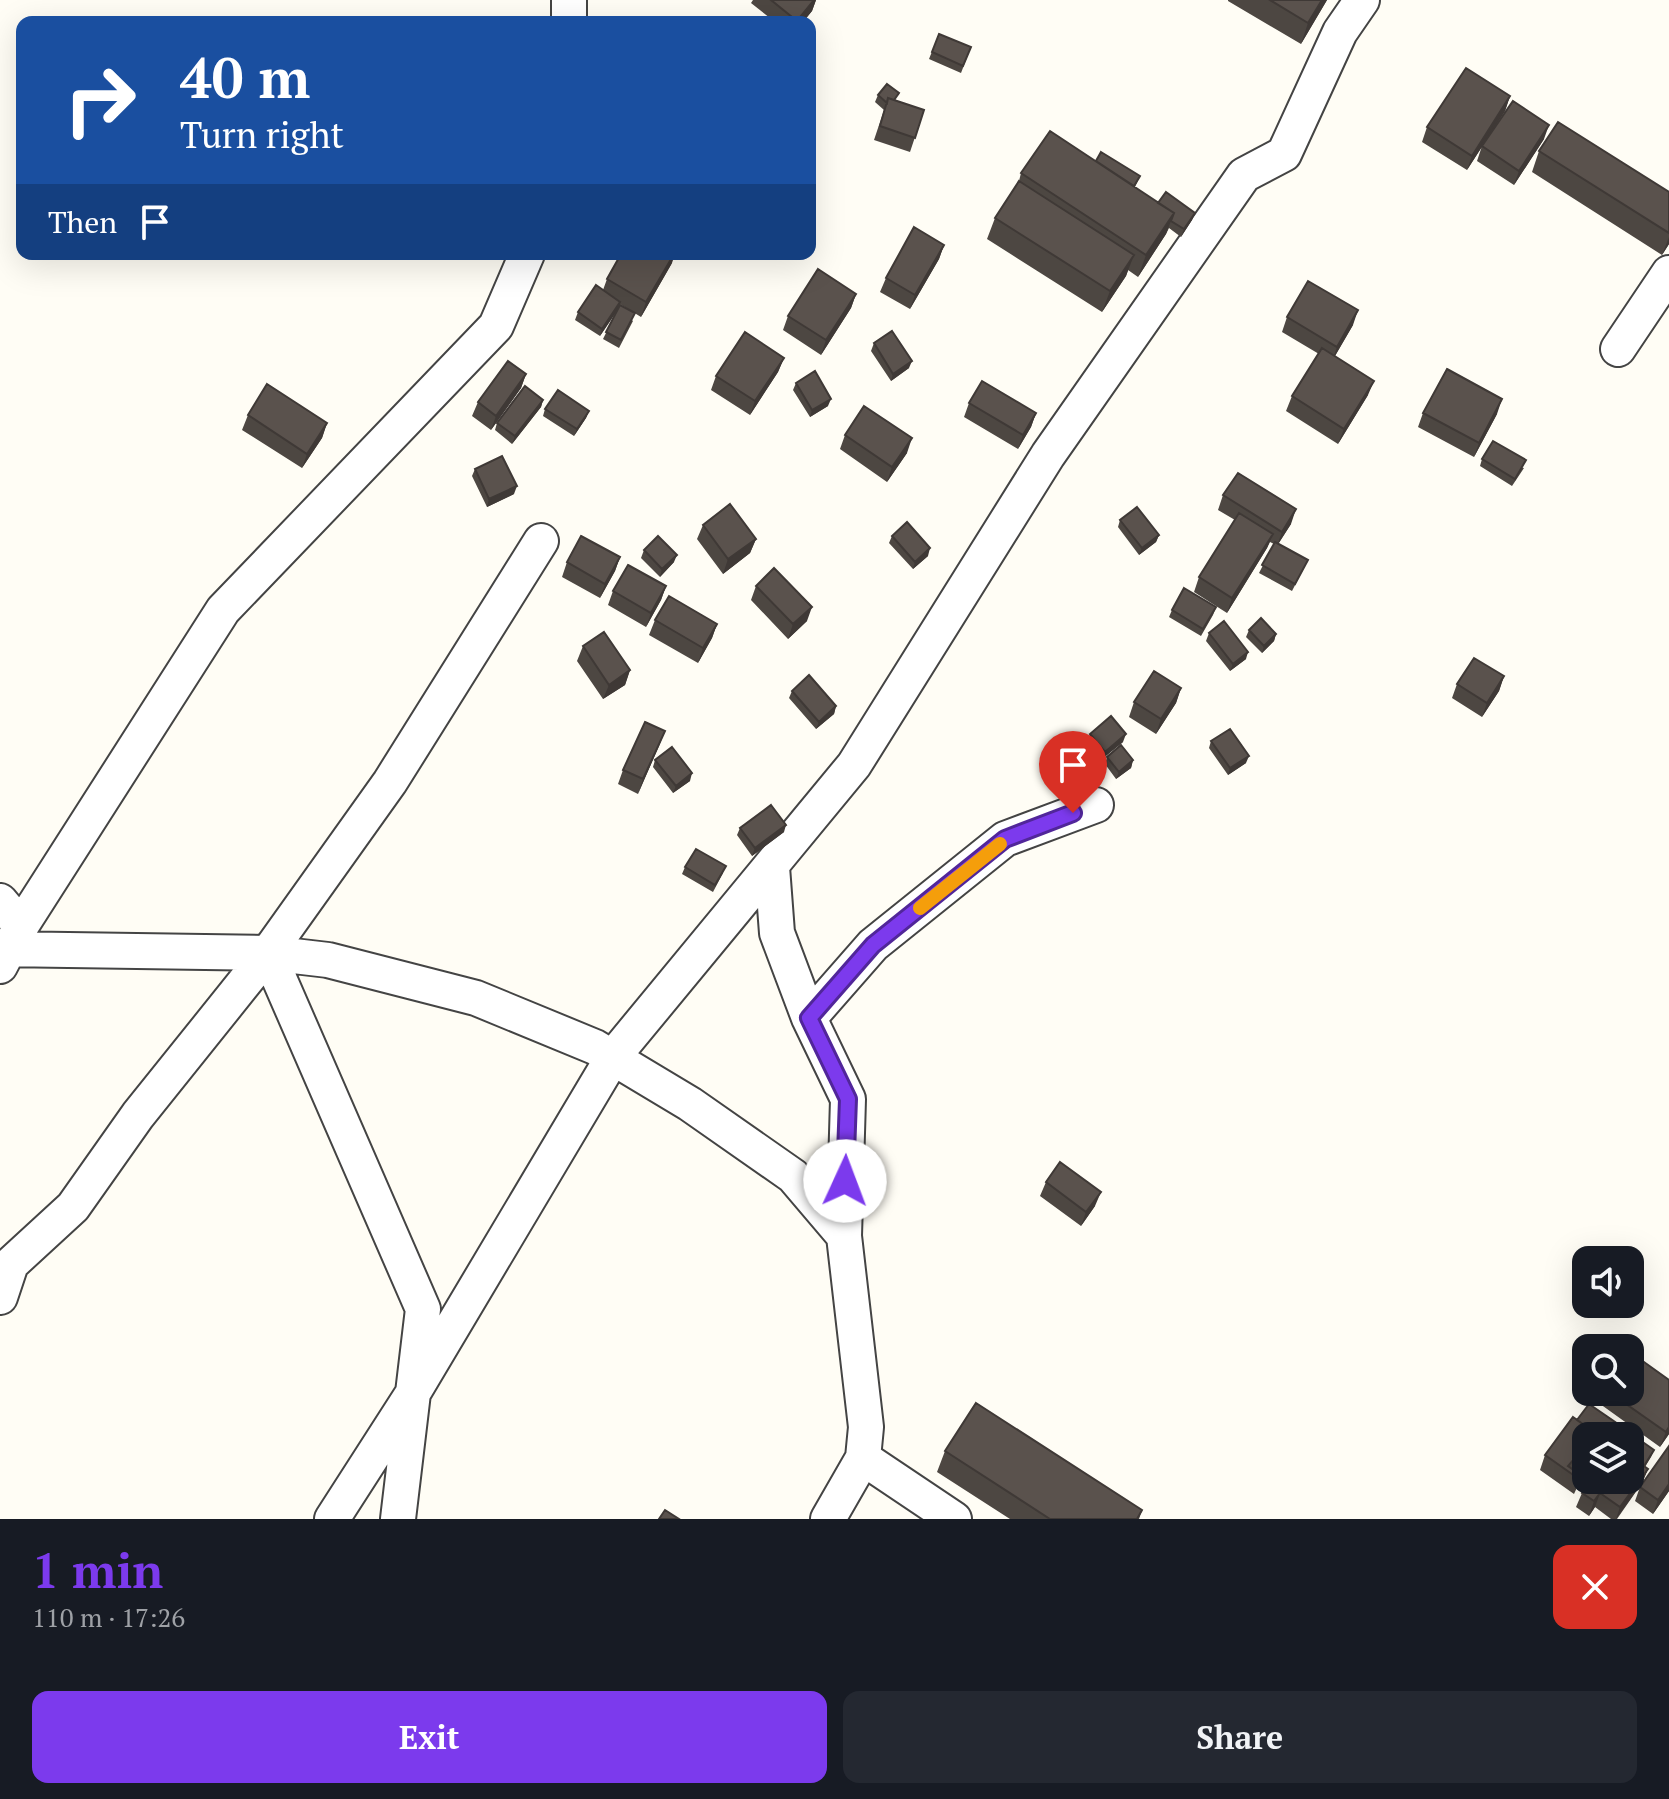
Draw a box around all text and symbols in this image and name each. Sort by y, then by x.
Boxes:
text: 40 m [180,40,310,114]
icon: right [48,48,152,152]
text: Turn right [180,111,344,158]
icon: arrive [133,200,177,244]
text: Then [48,202,117,242]
pin [1039,731,1107,813]
icon: arrive [1051,743,1095,787]
position arrow [803,1139,887,1223]
map controls [1572,1246,1644,1494]
button: sound [1572,1246,1644,1318]
button: search [1572,1334,1644,1406]
button: layers [1572,1422,1644,1494]
text: 1 min [32,1538,163,1602]
button: close [1553,1545,1637,1629]
text: 110 m · 17:26 [32,1600,185,1634]
button: Exit [32,1691,827,1783]
button: Share [843,1691,1637,1783]

